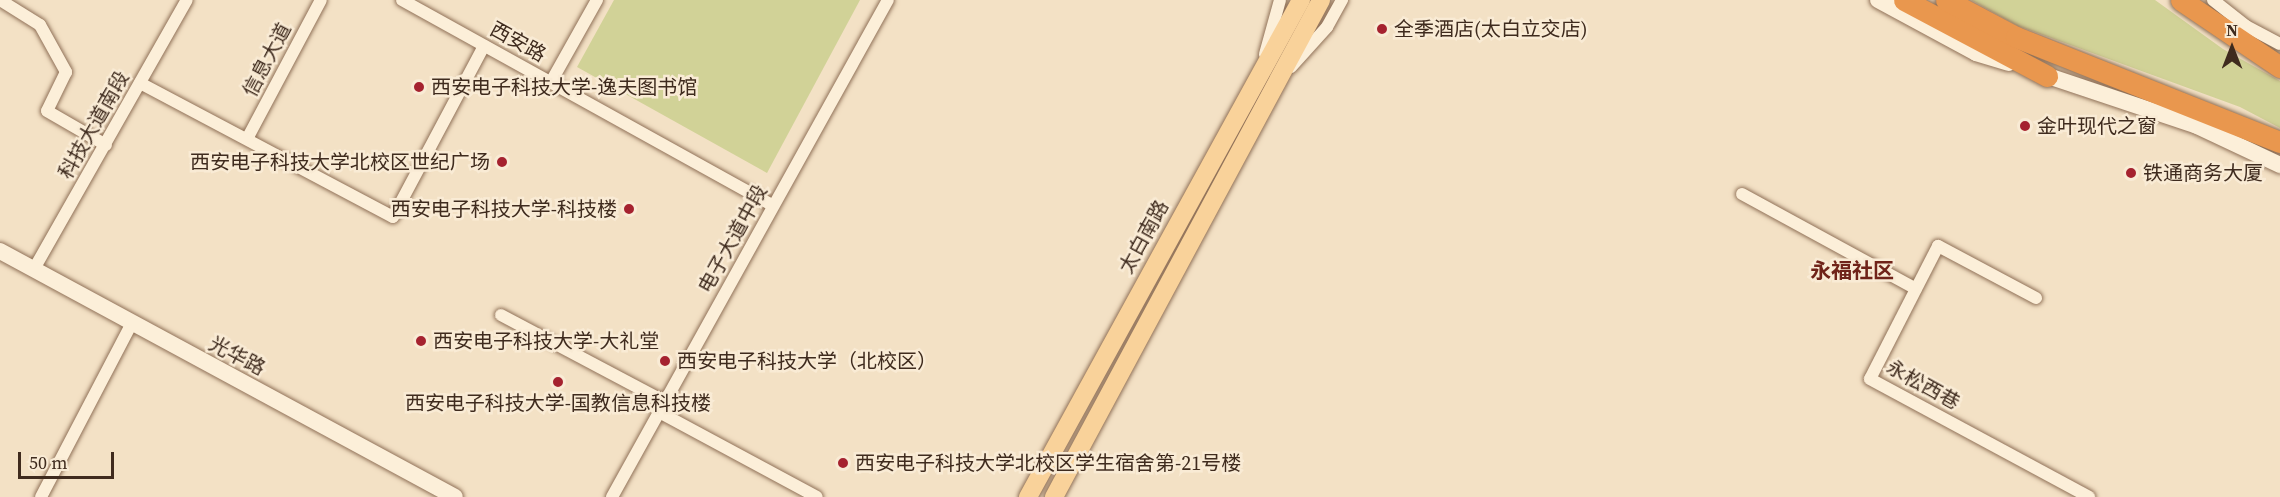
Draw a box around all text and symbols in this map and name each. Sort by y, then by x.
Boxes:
street label: 西安路 [486,17,550,67]
place label: 全季酒店(太白立交店) [1394,17,1588,41]
north arrow [2202,18,2262,78]
street label: 信息大道 [238,19,296,101]
text: N [2226,19,2238,41]
marker: 全季酒店(太白立交店) [1375,22,1389,36]
street label: 科技大道南段 [54,67,134,183]
place label: 西安电子科技大学-逸夫图书馆 [431,75,697,99]
marker: 西安电子科技大学-逸夫图书馆 [412,80,426,94]
place label: 金叶现代之窗 [2037,114,2157,138]
marker: 金叶现代之窗 [2018,119,2032,133]
place label: 西安电子科技大学北校区世纪广场 [190,150,490,174]
marker: 西安电子科技大学北校区世纪广场 [495,155,509,169]
place label: 铁通商务大厦 [2143,161,2263,185]
marker: 铁通商务大厦 [2124,166,2138,180]
street label: 电子大道中段 [693,181,773,297]
street label: 太白南路 [1114,196,1174,278]
place label: 西安电子科技大学-科技楼 [391,197,617,221]
marker: 西安电子科技大学-科技楼 [622,202,636,216]
district label: 永福社区 [1810,258,1894,284]
place label: 西安电子科技大学-大礼堂 [433,329,659,353]
street label: 光华路 [205,331,269,381]
marker: 西安电子科技大学-大礼堂 [414,334,428,348]
place label: 西安电子科技大学（北校区） [677,349,937,373]
marker: 西安电子科技大学（北校区） [658,354,672,368]
street label: 永松西巷 [1882,355,1964,415]
marker: 西安电子科技大学-国教信息科技楼 [551,375,565,389]
place label: 西安电子科技大学-国教信息科技楼 [405,391,711,415]
scale bar [21,440,117,478]
text: 50 m [29,450,67,475]
place label: 西安电子科技大学北校区学生宿舍第-21号楼 [855,451,1241,475]
marker: 西安电子科技大学北校区学生宿舍第-21号楼 [836,456,850,470]

